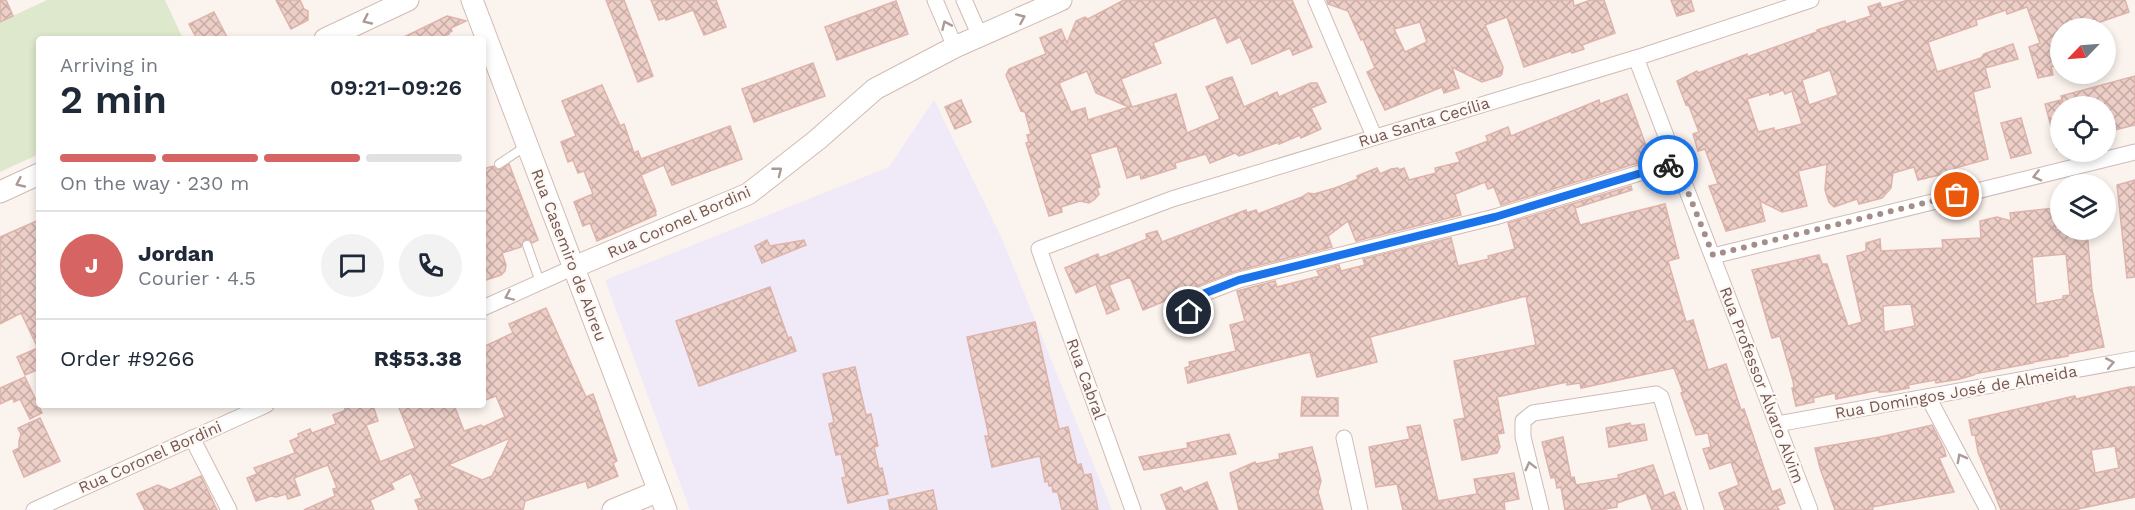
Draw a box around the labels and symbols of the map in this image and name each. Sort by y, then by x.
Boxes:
one-way arrow [362,12,373,24]
one-way arrow [1014,13,1025,25]
north arrow [2050,18,2116,84]
one-way arrow [941,20,953,31]
street label: Rua Santa Cecília [1356,93,1492,151]
courier [1638,135,1698,195]
street label: Rua Casemiro de Abreu [527,166,611,344]
one-way arrow [771,167,782,178]
one-way arrow [2033,168,2043,181]
pin [1931,169,1982,220]
one-way arrow [15,175,26,187]
street label: Rua Coronel Bordini [605,182,753,262]
street label: Rua Professor Álvaro Alvim [1716,284,1808,486]
pin [1163,286,1214,337]
one-way arrow [505,289,516,301]
street label: Rua Cabral [1063,336,1109,422]
one-way arrow [2105,358,2114,370]
street label: Rua Domingos José de Almeida [1833,361,2079,423]
street label: Rua Coronel Bordini [76,417,224,497]
one-way arrow [1957,454,1968,465]
one-way arrow [1525,461,1538,471]

